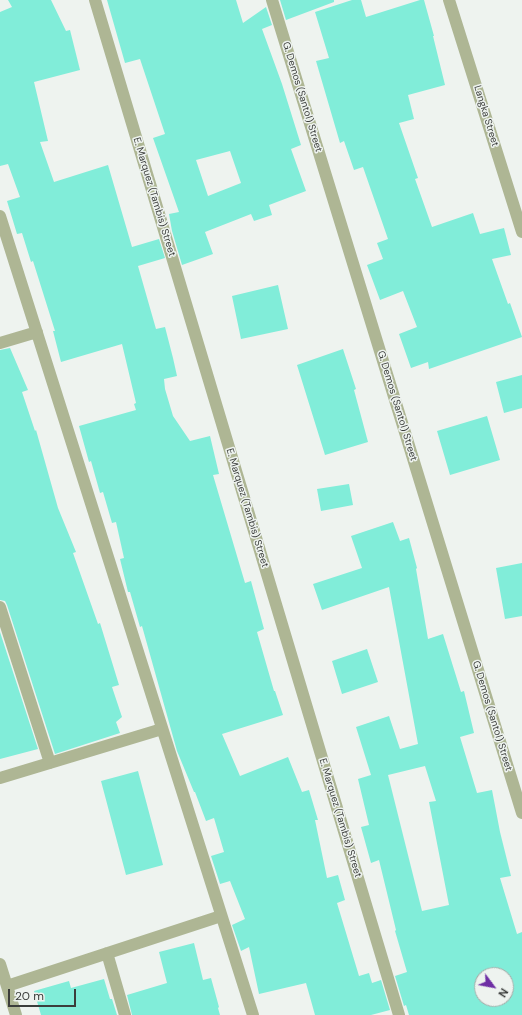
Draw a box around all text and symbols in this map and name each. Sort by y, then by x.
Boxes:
street label: G. Demos (Santol) Street [279,40,325,154]
street label: Langka Street [471,84,501,148]
street label: E. Marquez (Tambis) Street [130,136,178,258]
street label: G. Demos (Santol) Street [374,349,420,463]
street label: E. Marquez (Tambis) Street [223,447,271,569]
street label: G. Demos (Santol) Street [469,659,515,773]
street label: E. Marquez (Tambis) Street [316,757,364,879]
north arrow [474,967,514,1007]
scale bar [10,981,78,1007]
text: N [495,986,511,1000]
text: 20 m [15,988,44,1004]

